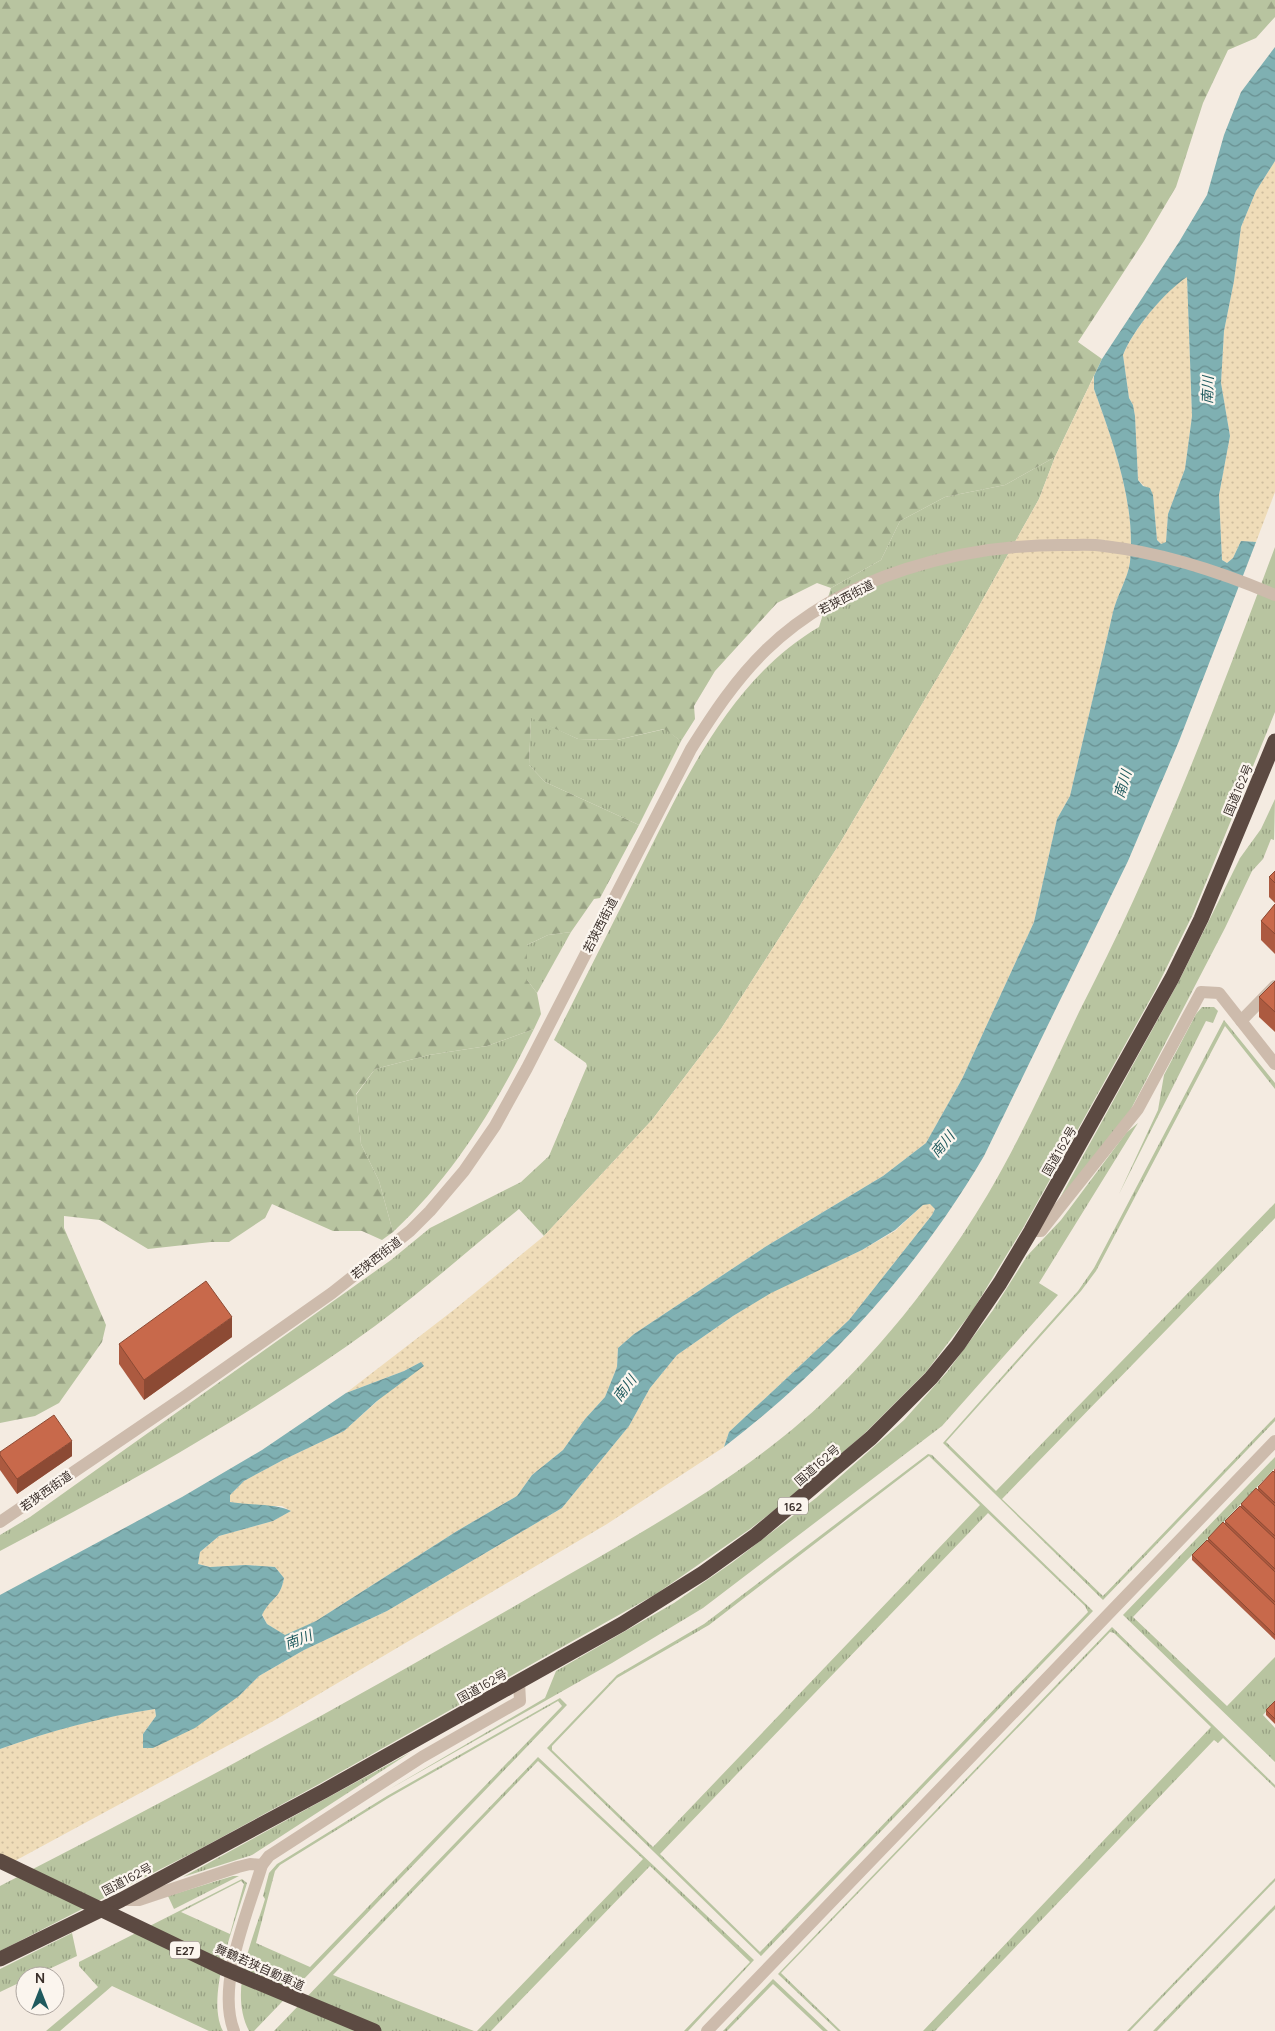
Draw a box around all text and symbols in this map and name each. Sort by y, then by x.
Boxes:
water label: 南川 [1197,374,1217,404]
street label: 若狭西街道 [815,576,877,618]
street label: 国道162号 [1219,761,1257,819]
water label: 南川 [1109,766,1136,800]
street label: 若狭西街道 [579,894,621,956]
street label: 国道162号 [1038,1123,1080,1179]
water label: 南川 [926,1126,960,1161]
street label: 若狭西街道 [347,1233,405,1283]
water label: 南川 [608,1370,641,1405]
street label: 国道162号 [791,1441,843,1489]
street label: 若狭西街道 [17,1467,75,1515]
road number: 162 [778,1498,808,1514]
water label: 南川 [282,1624,316,1653]
street label: 国道162号 [454,1665,510,1707]
street label: 国道162号 [99,1859,155,1899]
street label: 舞鶴若狭自動車道 [213,1940,307,1994]
road number: E27 [170,1942,200,1958]
north arrow [15,1966,65,2016]
text: N [35,1968,45,1987]

